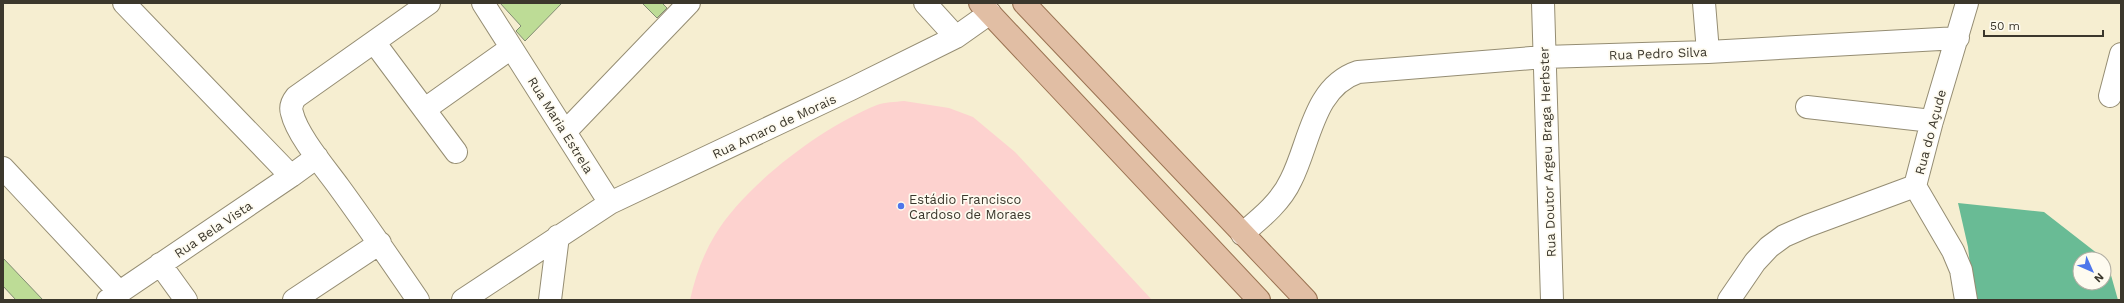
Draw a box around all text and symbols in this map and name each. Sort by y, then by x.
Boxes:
scale bar [1984,12,2103,38]
text: 50 m [1990,19,2020,33]
street label: Rua Pedro Silva [1609,44,1708,63]
street label: Rua Doutor Argeu Braga Herbster [1536,46,1559,258]
street label: Rua Maria Estrela [525,74,597,177]
street label: Rua do Açude [1912,88,1949,176]
street label: Rua Amaro de Morais [710,91,839,162]
place label: Estádio Francisco Cardoso de Moraes [909,192,1031,222]
street label: Rua Bela Vista [172,198,256,261]
marker: Estádio Francisco Cardoso de Moraes [896,201,906,211]
north arrow [2072,251,2112,291]
text: N [2091,270,2106,285]

